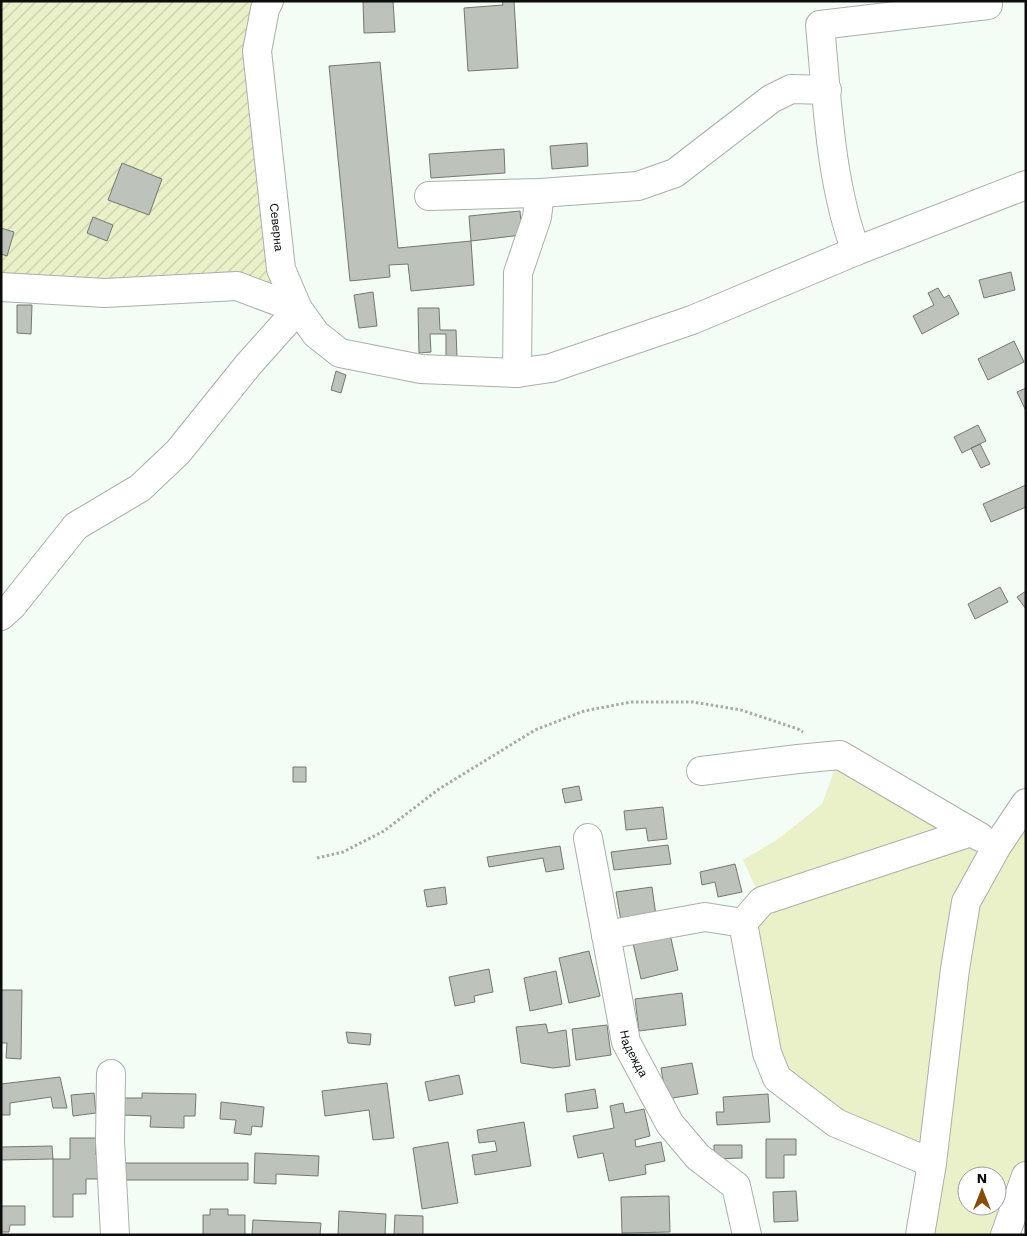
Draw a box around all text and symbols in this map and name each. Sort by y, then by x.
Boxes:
street label: Северна [267,202,286,252]
street label: Надежда [617,1029,651,1080]
north arrow [957,1166,1007,1216]
text: N [977,1170,987,1186]

